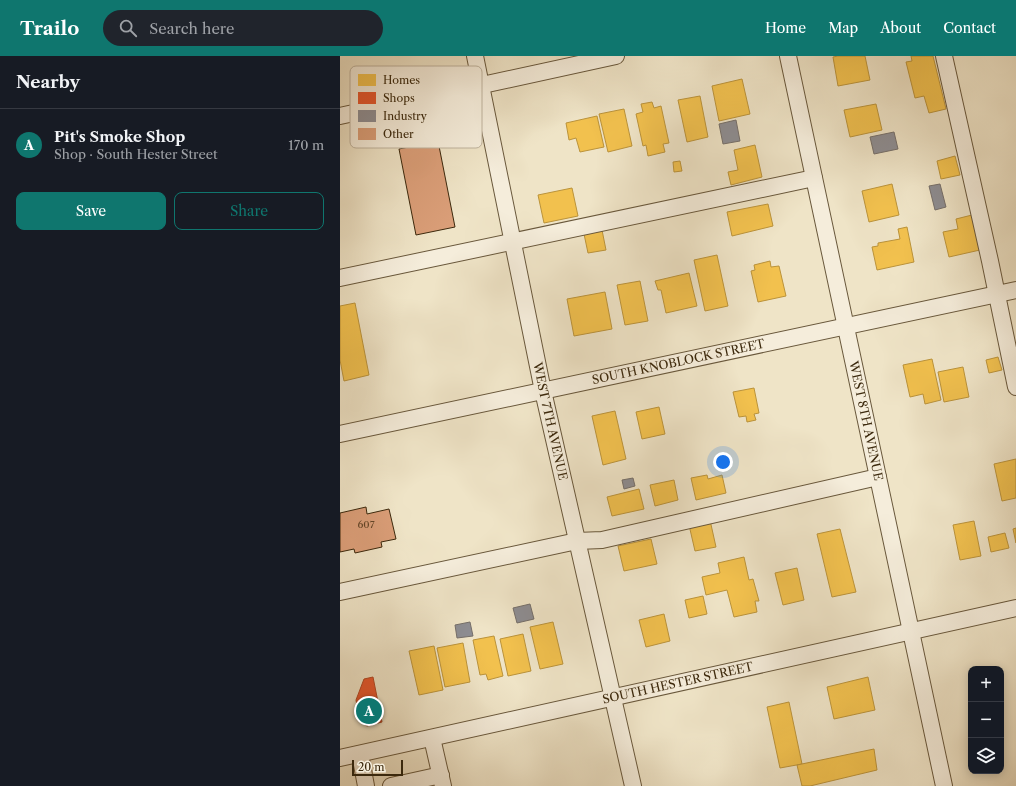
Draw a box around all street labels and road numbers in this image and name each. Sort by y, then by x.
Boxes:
street label: SOUTH KNOBLOCK STREET [591,336,766,387]
street label: WEST 8TH AVENUE [846,358,887,482]
street label: WEST 7TH AVENUE [530,360,571,482]
street label: SOUTH HESTER STREET [601,659,754,707]

